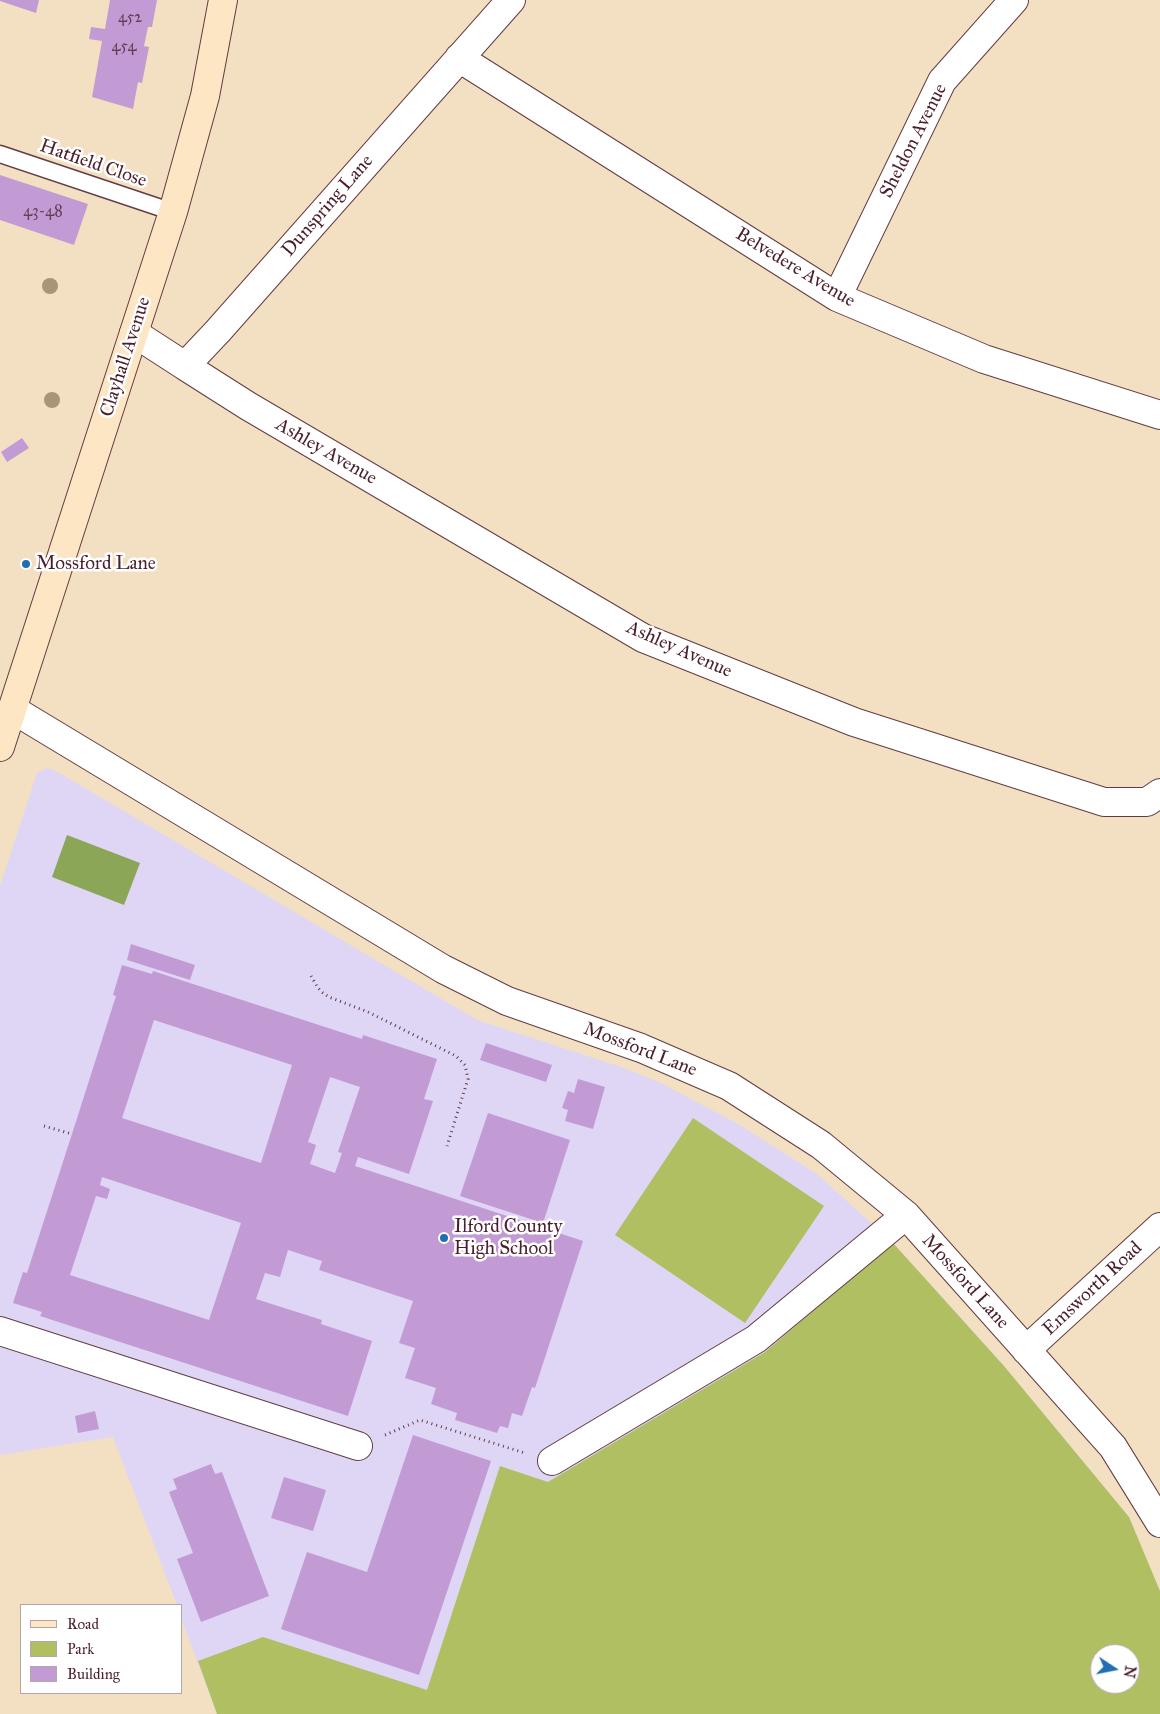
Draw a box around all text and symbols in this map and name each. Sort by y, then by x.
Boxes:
house number: 452 [118,8,142,28]
house number: 454 [112,37,136,57]
street label: Sheldon Avenue [875,80,953,202]
street label: Hatfield Close [37,135,149,193]
street label: Dunspring Lane [278,150,378,262]
house number: 43-48 [23,202,63,222]
street label: Belvedere Avenue [731,223,859,313]
street label: Clayhall Avenue [96,294,156,420]
street label: Ashley Avenue [271,414,381,490]
place label: Mossford Lane [36,553,156,575]
marker: Mossford Lane [20,558,32,570]
street label: Ashley Avenue [623,617,735,683]
street label: Mossford Lane [580,1018,700,1082]
place label: Ilford County High School [454,1216,562,1260]
street label: Mossford Lane [916,1230,1014,1334]
marker: Ilford County High School [438,1232,450,1244]
street label: Emsworth Road [1039,1237,1147,1341]
legend [20,1604,182,1694]
text: Road [67,1615,99,1633]
text: Park [67,1640,94,1658]
north arrow [1090,1644,1140,1694]
text: N [1120,1664,1139,1679]
text: Building [67,1665,120,1683]

